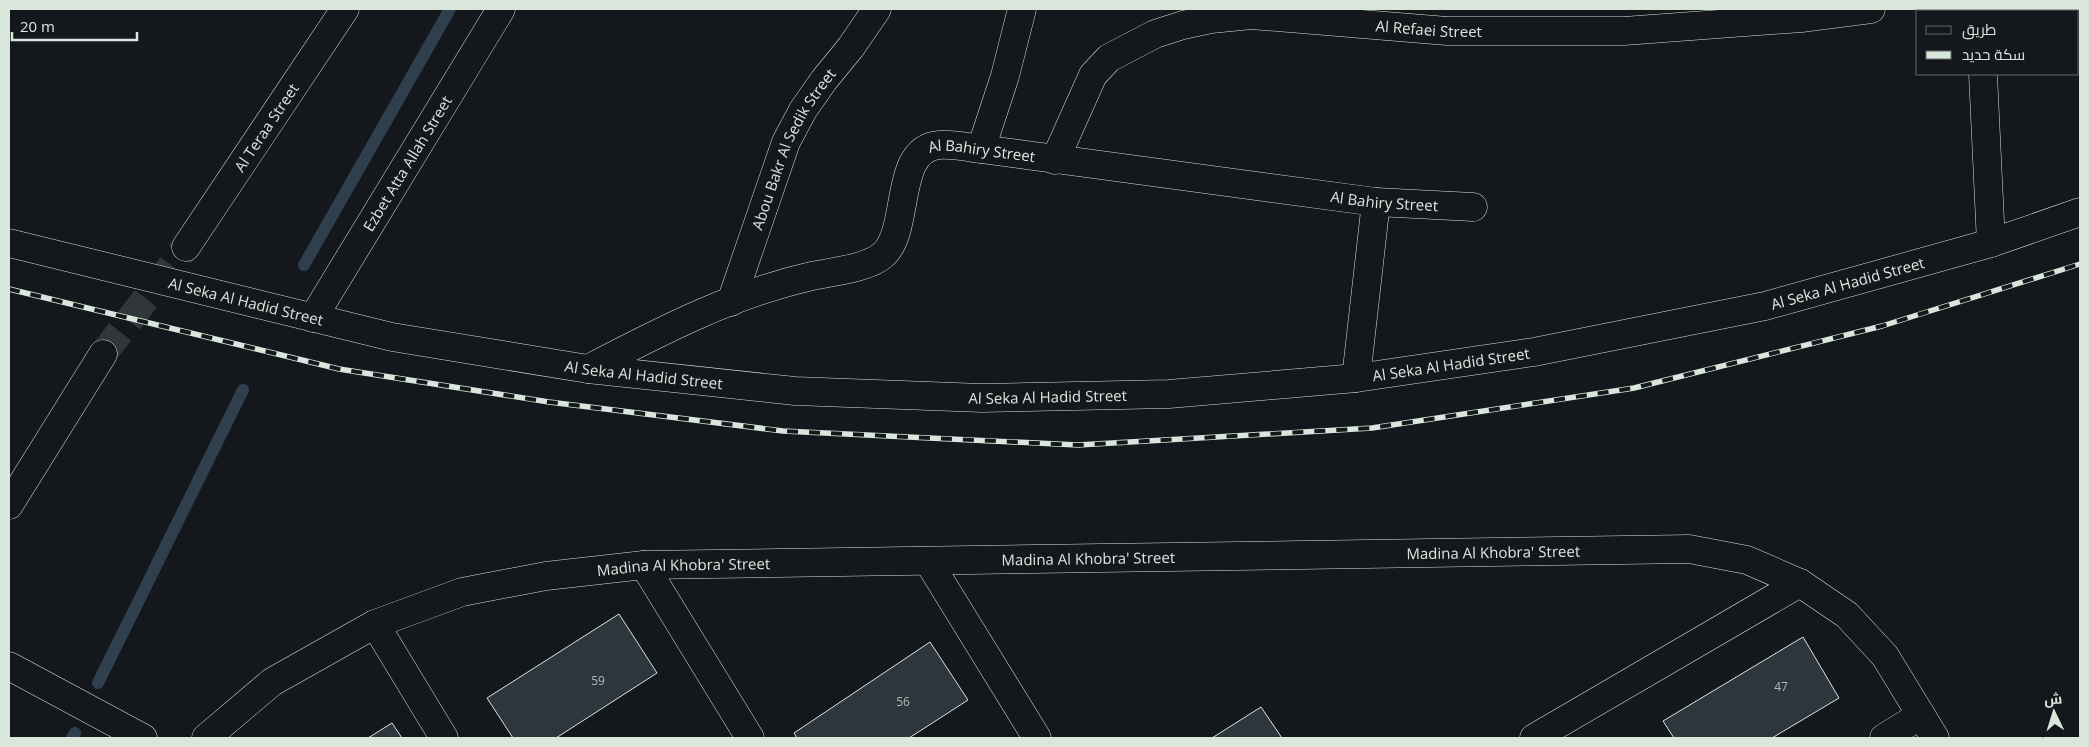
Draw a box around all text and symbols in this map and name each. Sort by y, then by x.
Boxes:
scale bar [12,10,138,42]
legend [1916,10,2079,75]
street label: Al Refaei Street [1375,15,1482,41]
text: 20 m [20,16,55,36]
text: طريق [1962,19,1996,40]
text: سكة حديد [1962,44,2025,64]
street label: Abou Bakr Al Sedik Street [747,64,840,232]
street label: Al Teraa Street [229,79,303,175]
street label: Ezbet Atta Allah Street [358,92,456,235]
street label: Al Bahiry Street [926,135,1037,166]
street label: Al Bahiry Street [1329,186,1439,215]
street label: Al Seka Al Hadid Street [1768,252,1927,314]
street label: Al Seka Al Hadid Street [167,273,325,330]
street label: Al Seka Al Hadid Street [1371,343,1531,385]
street label: Al Seka Al Hadid Street [563,355,724,393]
street label: Al Seka Al Hadid Street [968,385,1127,408]
street label: Madina Al Khobra' Street [1406,541,1580,563]
street label: Madina Al Khobra' Street [1001,547,1175,570]
street label: Madina Al Khobra' Street [596,553,770,580]
house number: 59 [591,672,605,689]
house number: 47 [1774,678,1788,695]
north arrow [2029,687,2079,737]
text: ش [2043,688,2063,709]
house number: 56 [896,693,910,710]

